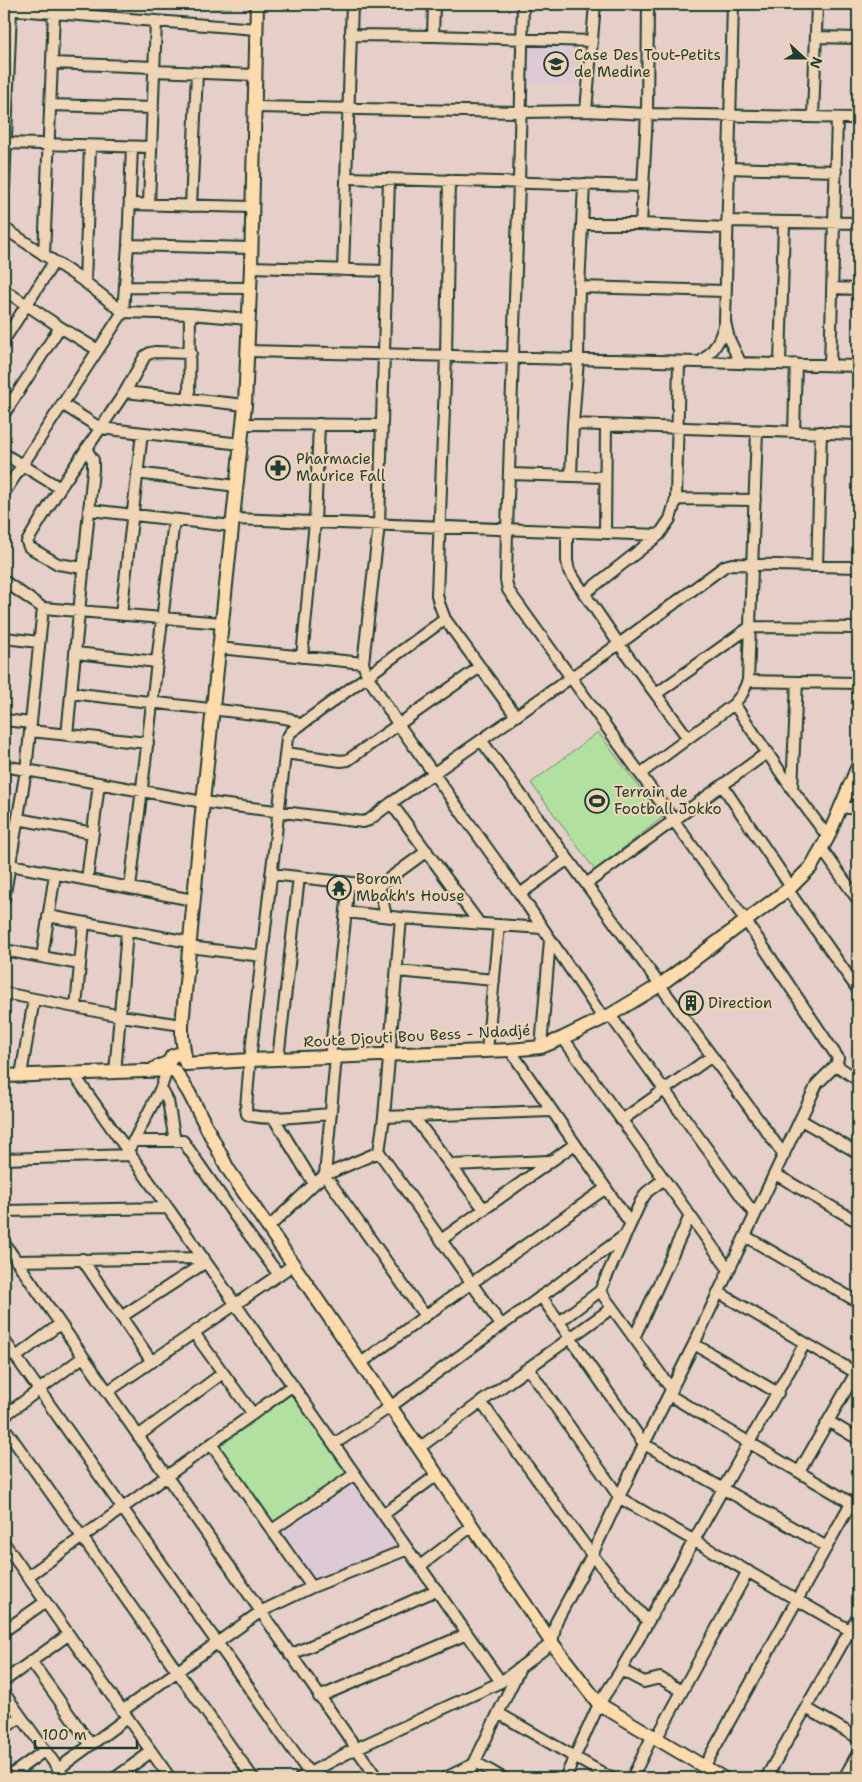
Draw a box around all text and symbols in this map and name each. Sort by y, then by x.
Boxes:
north arrow [780,32,830,82]
place label: Case Des Tout-Petits de Medine [574,45,721,82]
school or university icon: Case Des Tout-Petits de Medine [543,51,569,77]
text: N [806,54,827,71]
place label: Pharmacie Maurice Fall [296,449,386,486]
pharmacy icon: Pharmacie Maurice Fall [265,455,291,481]
place label: Terrain de Football Jokko [614,782,722,819]
sports icon: Terrain de Football Jokko [584,788,610,814]
place label: Borom Mbakh's House [356,869,465,906]
temple icon: Borom Mbakh's House [326,875,352,901]
building icon: Direction [678,990,704,1016]
place label: Direction [708,993,772,1013]
street label: Route Djouti Bou Bess - Ndadjé [303,1020,531,1052]
scale bar [35,1717,138,1749]
text: 100 m [42,1725,87,1745]

